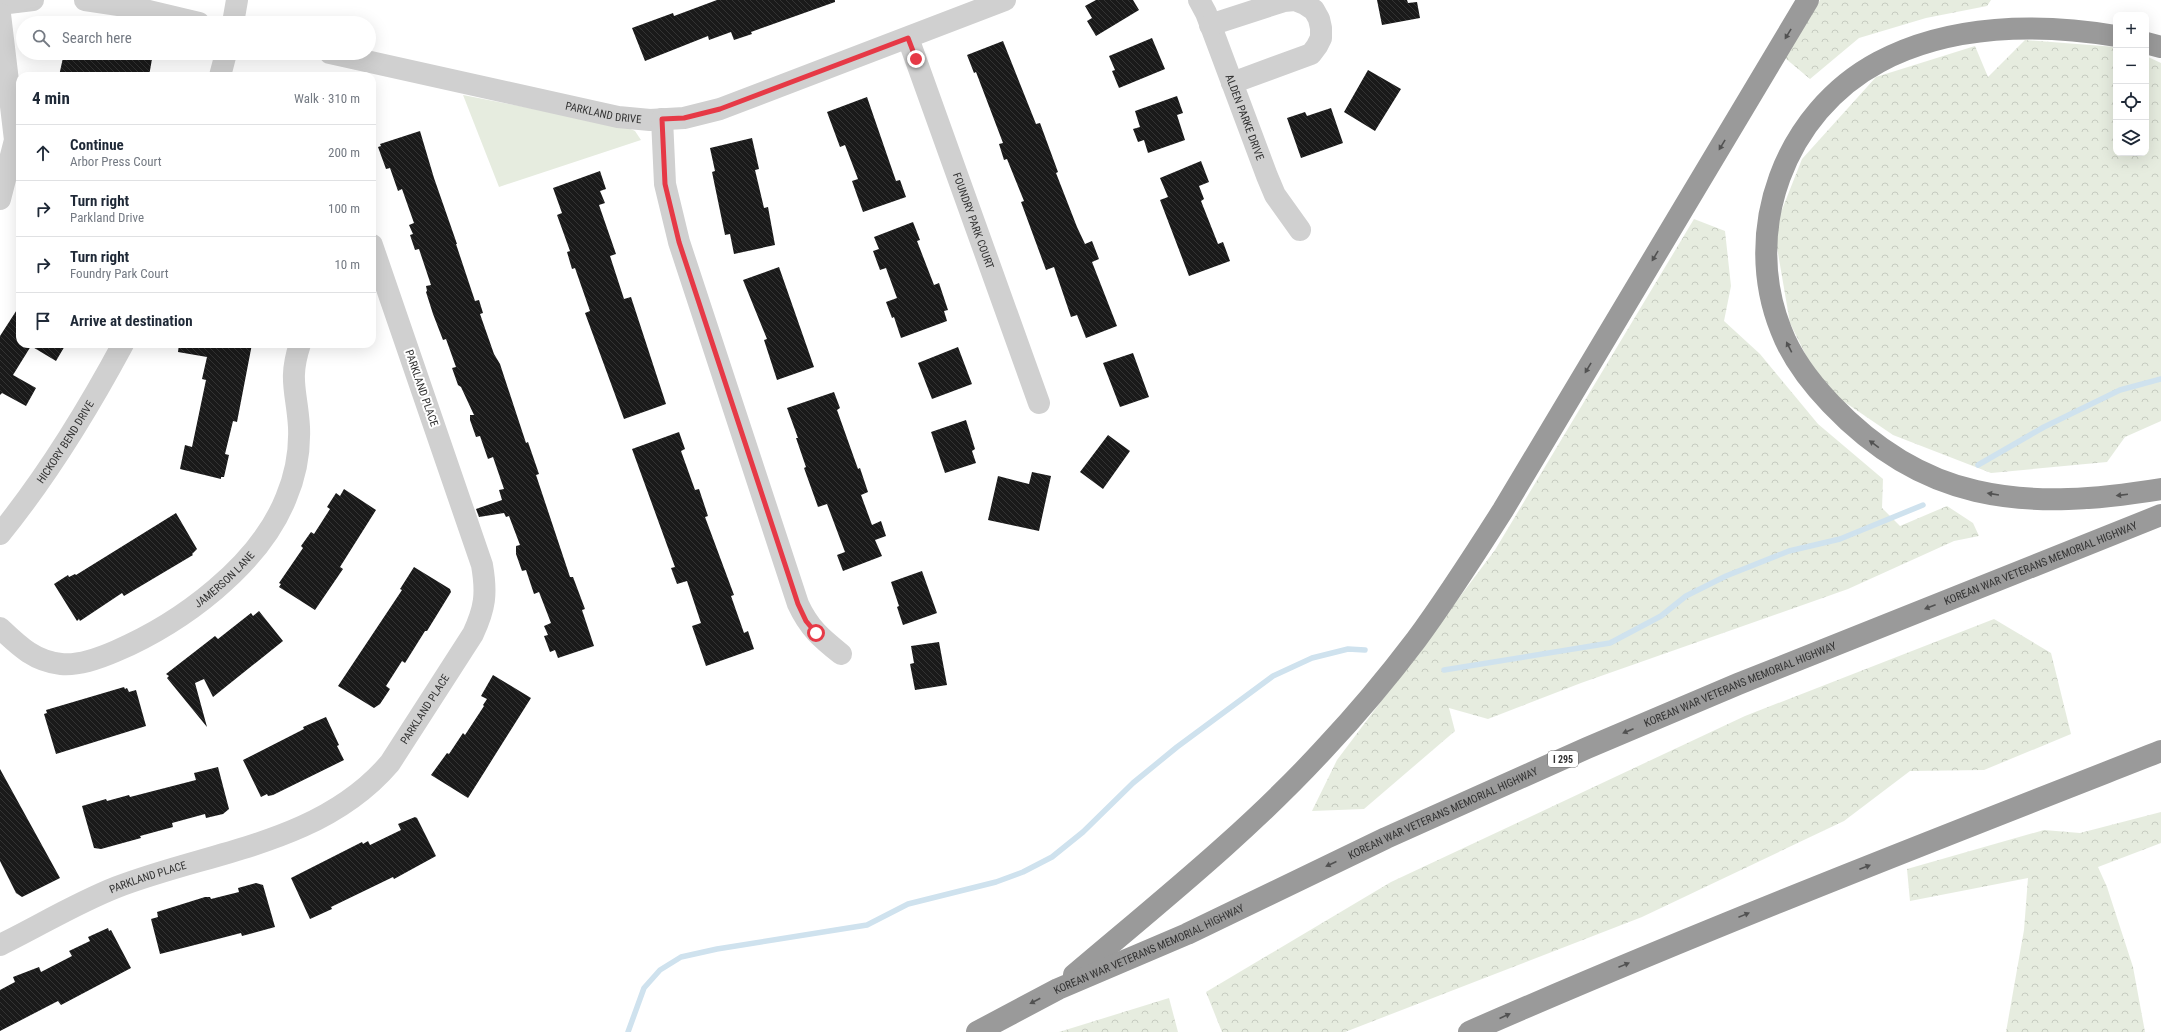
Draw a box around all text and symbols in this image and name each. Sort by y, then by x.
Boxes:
map controls [2113,12,2149,156]
button: + [2113,12,2149,48]
search box [16,16,376,60]
icon: search [30,27,52,49]
one-way arrow [1785,28,1792,39]
text: Search here [62,29,132,47]
button: − [2113,48,2149,84]
route end [907,50,925,68]
street label: ALDEN PARKE DRIVE [1223,73,1267,163]
button: locate [2113,84,2149,120]
text: 4 min [32,88,70,108]
text: Walk · 310 m [294,91,360,106]
street label: PARKLAND DRIVE [564,99,643,126]
button: layers [2113,120,2149,156]
text: Continue [70,136,124,154]
one-way arrow [1718,139,1725,151]
icon: ahead [32,142,54,164]
text: 200 m [328,145,360,160]
text: Arbor Press Court [70,154,162,169]
street label: FOUNDRY PARK COURT [950,171,996,271]
text: Turn right [70,192,129,210]
icon: right [32,198,54,220]
text: 100 m [328,201,360,216]
text: Parkland Drive [70,210,144,225]
text: Turn right [70,248,129,266]
one-way arrow [1651,250,1658,262]
icon: right [32,254,54,276]
text: 10 m [334,257,360,272]
text: Foundry Park Court [70,266,169,281]
icon: arrive [32,310,54,332]
text: Arrive at destination [70,312,193,330]
one-way arrow [1786,341,1793,353]
street label: PARKLAND PLACE [402,348,441,429]
one-way arrow [1584,362,1591,374]
street label: HICKORY BEND DRIVE [34,398,97,486]
one-way arrow [1869,440,1880,448]
one-way arrow [1987,491,1999,497]
one-way arrow [2116,492,2128,498]
street label: KOREAN WAR VETERANS MEMORIAL HIGHWAY [1942,519,2139,608]
street label: JAMERSON LANE [192,549,258,611]
one-way arrow [1923,605,1935,611]
route start [807,624,825,642]
street label: KOREAN WAR VETERANS MEMORIAL HIGHWAY [1642,639,1839,730]
street label: PARKLAND PLACE [398,672,453,747]
one-way arrow [1622,728,1634,734]
road number: I 295 [1548,751,1578,767]
street label: KOREAN WAR VETERANS MEMORIAL HIGHWAY [1346,765,1540,862]
street label: PARKLAND PLACE [107,859,188,896]
one-way arrow [1325,861,1337,868]
one-way arrow [1860,863,1872,869]
street label: KOREAN WAR VETERANS MEMORIAL HIGHWAY [1052,901,1246,997]
one-way arrow [1739,912,1751,918]
one-way arrow [1619,961,1631,967]
one-way arrow [1029,998,1041,1004]
one-way arrow [1499,1013,1511,1019]

